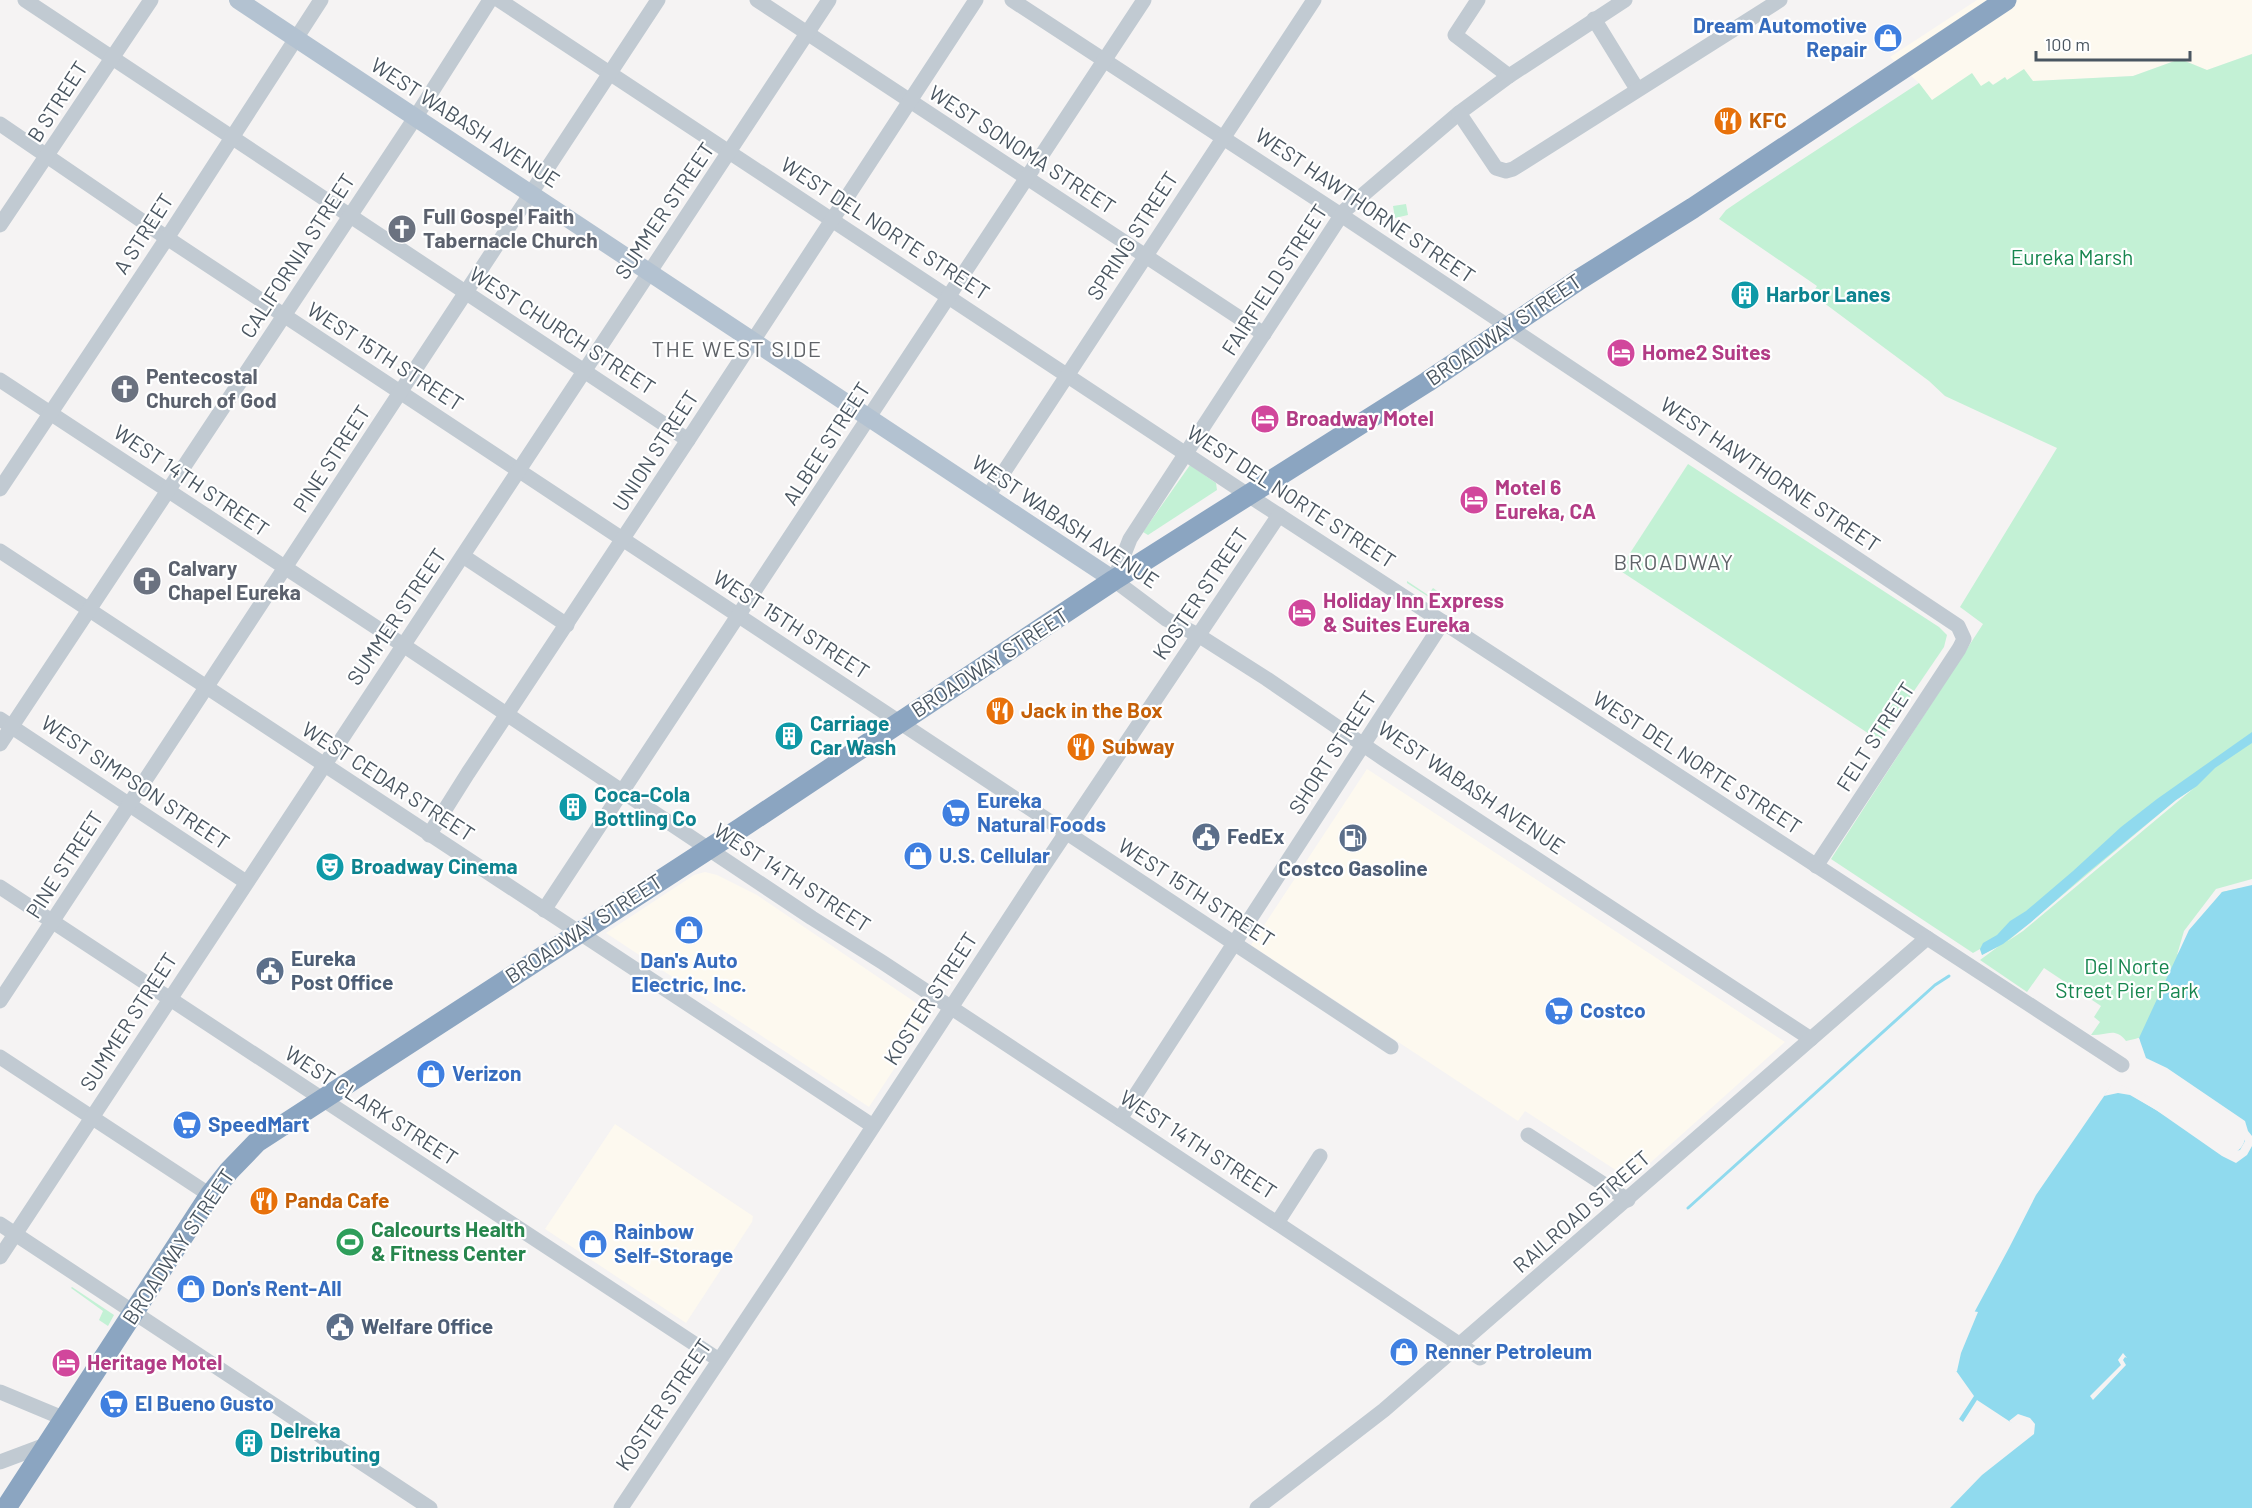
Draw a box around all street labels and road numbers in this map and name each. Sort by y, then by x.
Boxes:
street label: WEST WABASH AVENUE [367,51,565,192]
street label: B STREET [21,56,92,146]
street label: WEST SONOMA STREET [925,79,1121,218]
street label: WEST HAWTHORNE STREET [1251,122,1480,288]
street label: SUMMER STREET [609,137,719,283]
street label: WEST DEL NORTE STREET [777,151,995,305]
street label: SPRING STREET [1081,166,1183,304]
street label: CALIFORNIA STREET [234,168,359,342]
street label: A STREET [107,188,178,278]
street label: FAIRFIELD STREET [1216,199,1332,359]
street label: WEST CHURCH STREET [465,260,660,399]
street label: BROADWAY STREET [1421,267,1586,390]
street label: WEST 15TH STREET [303,296,468,415]
street label: ALBEE STREET [777,377,875,509]
street label: UNION STREET [606,385,703,515]
street label: WEST HAWTHORNE STREET [1656,391,1885,557]
street label: PINE STREET [287,400,375,516]
street label: WEST 14TH STREET [110,419,274,541]
street label: WEST DEL NORTE STREET [1183,419,1401,573]
street label: WEST WABASH AVENUE [968,449,1164,593]
street label: KOSTER STREET [1147,523,1253,664]
street label: SUMMER STREET [341,543,451,689]
street label: WEST 15TH STREET [709,564,874,683]
street label: BROADWAY STREET [906,602,1072,722]
street label: FELT STREET [1830,677,1919,795]
street label: WEST DEL NORTE STREET [1589,685,1807,839]
street label: SHORT STREET [1283,686,1381,819]
street label: WEST SIMPSON STREET [37,709,235,854]
street label: WEST WABASH AVENUE [1374,715,1570,859]
street label: WEST CEDAR STREET [298,716,480,846]
street label: PINE STREET [20,806,108,922]
street label: WEST 14TH STREET [710,817,876,937]
street label: WEST 15TH STREET [1114,832,1279,951]
street label: BROADWAY STREET [500,868,666,988]
street label: KOSTER STREET [878,927,982,1069]
street label: SUMMER STREET [74,947,182,1095]
street label: WEST CLARK STREET [281,1040,463,1170]
street label: WEST 14TH STREET [1116,1084,1282,1204]
street label: RAILROAD STREET [1507,1144,1655,1277]
street label: BROADWAY STREET [116,1164,239,1329]
street label: KOSTER STREET [610,1334,716,1475]

